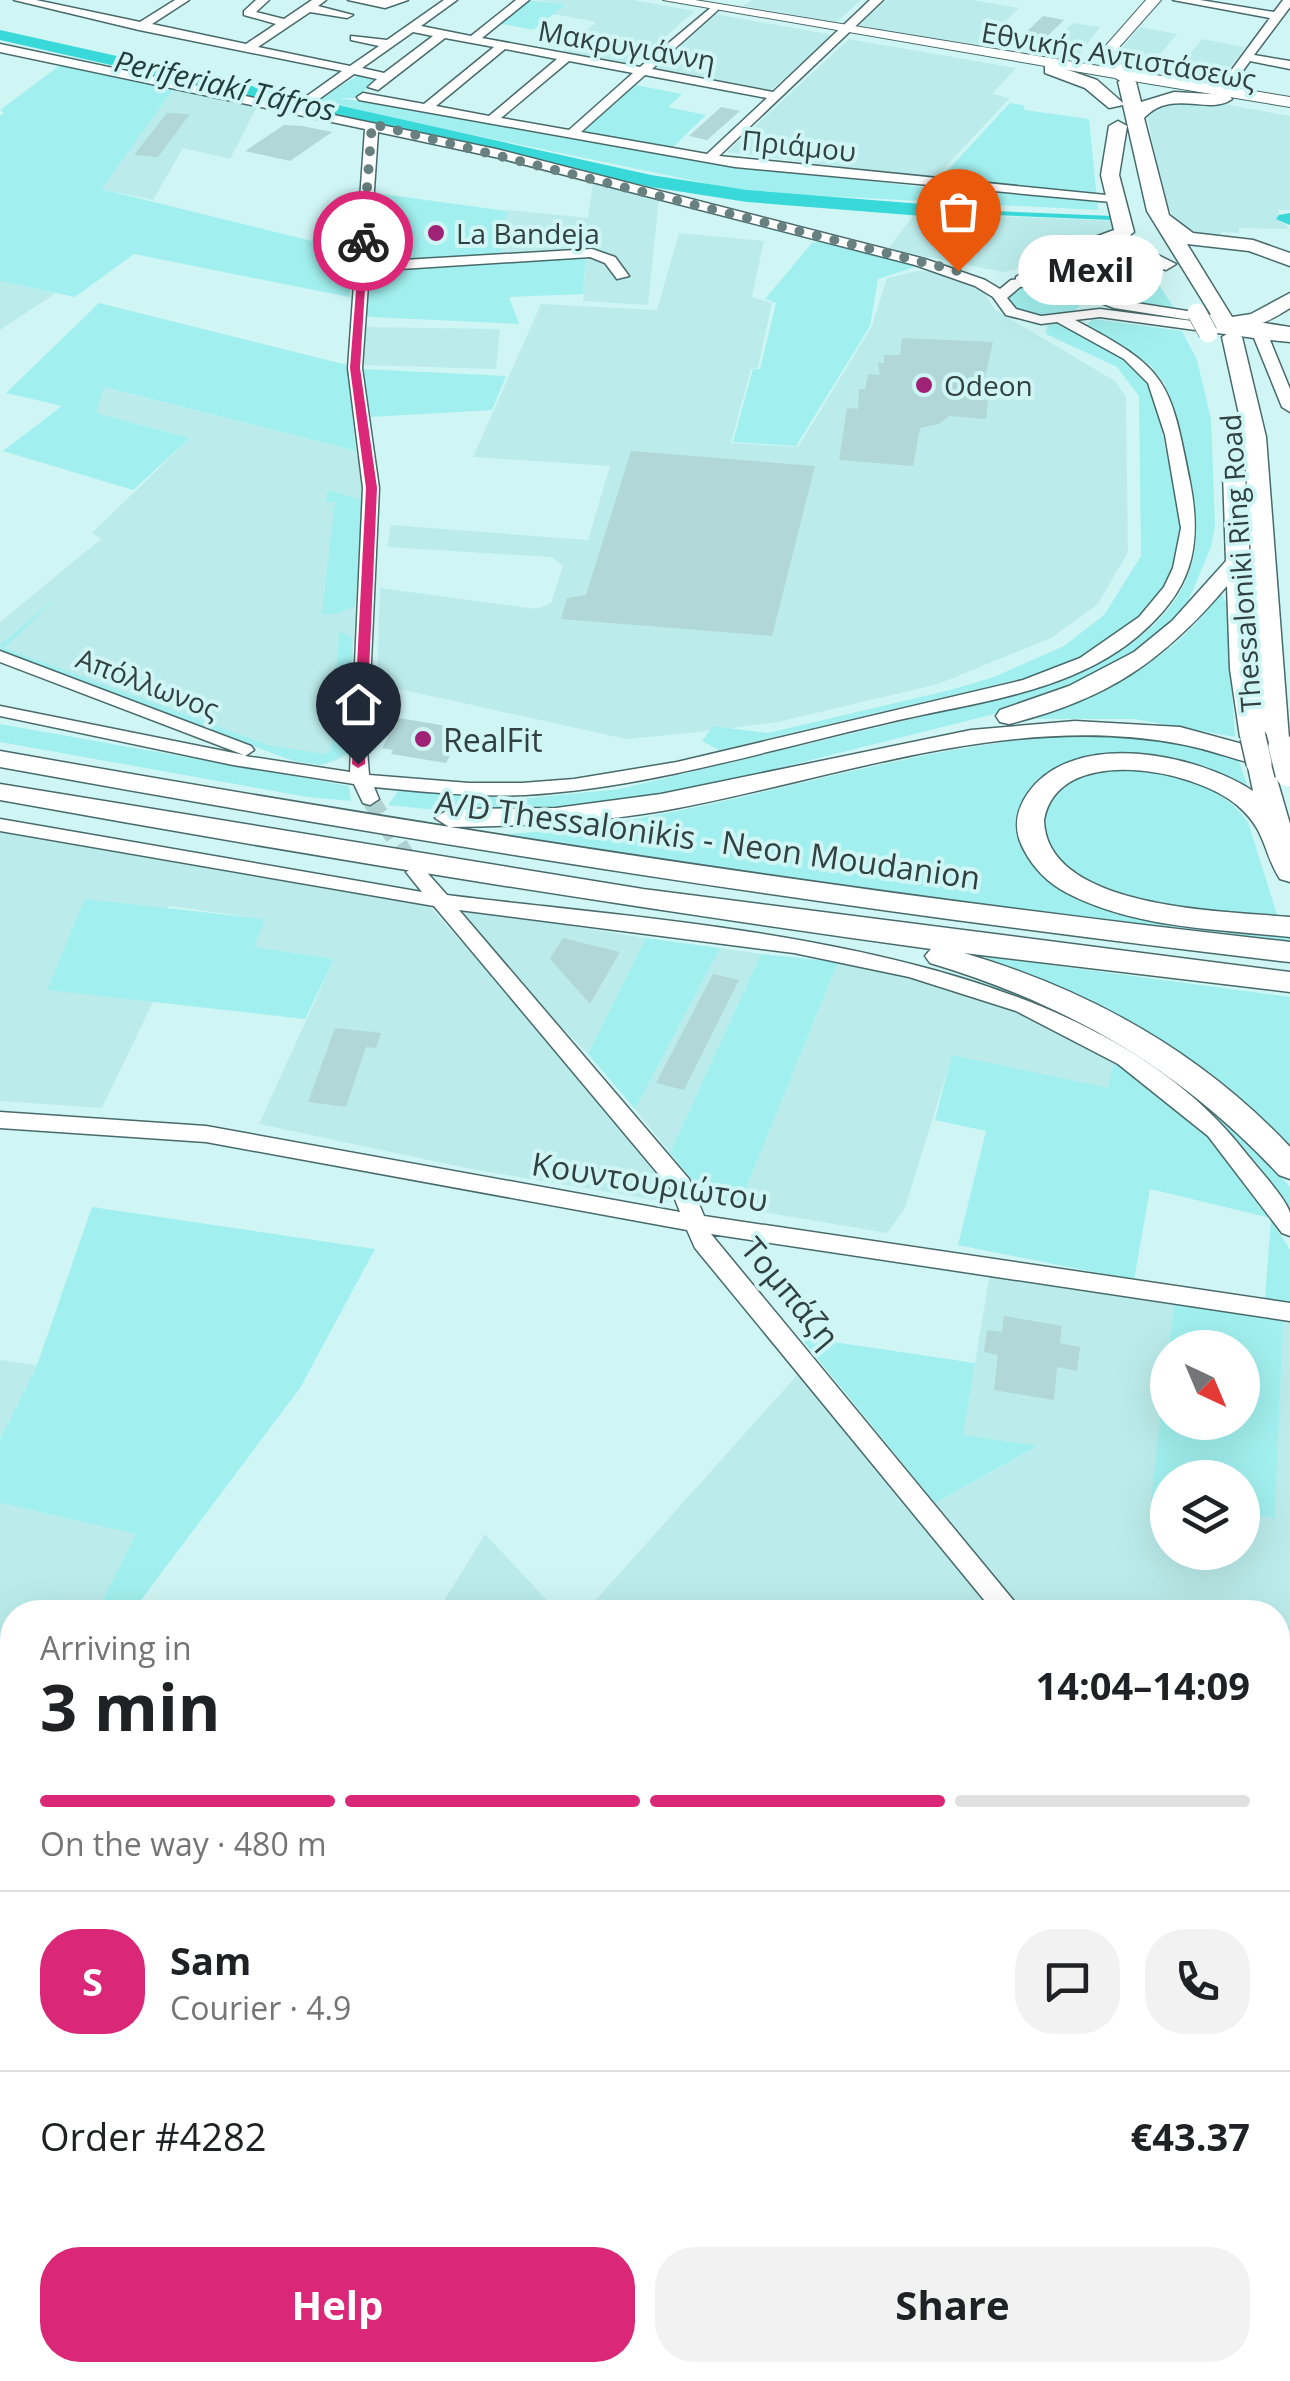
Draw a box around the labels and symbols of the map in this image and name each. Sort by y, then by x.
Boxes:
street label: Μακρυγιάννη [535,11,719,79]
street label: Εθνικής Αντιστάσεως [979,12,1259,98]
water label: Periferiakí Táfros [111,40,339,130]
street label: Πριάμου [740,120,858,170]
pin [916,169,1001,272]
courier [313,191,413,291]
place label: La Bandeja [456,214,600,252]
marker: La Bandeja [425,222,447,244]
callout: Mexil [1018,236,1163,306]
place label: Odeon [944,366,1033,404]
marker: Odeon [913,374,935,396]
street label: Thessaloniki Ring Road [1211,413,1269,713]
street label: Απόλλωνος [71,638,225,728]
pin [316,662,401,765]
place label: RealFit [443,718,543,761]
marker: RealFit [412,728,434,750]
street label: A/D Thessalonikis - Neon Moudanion [433,779,983,899]
street label: Κουντουριώτου [529,1141,771,1221]
street label: Τομπάζη [732,1228,850,1356]
north arrow [1150,1330,1260,1440]

